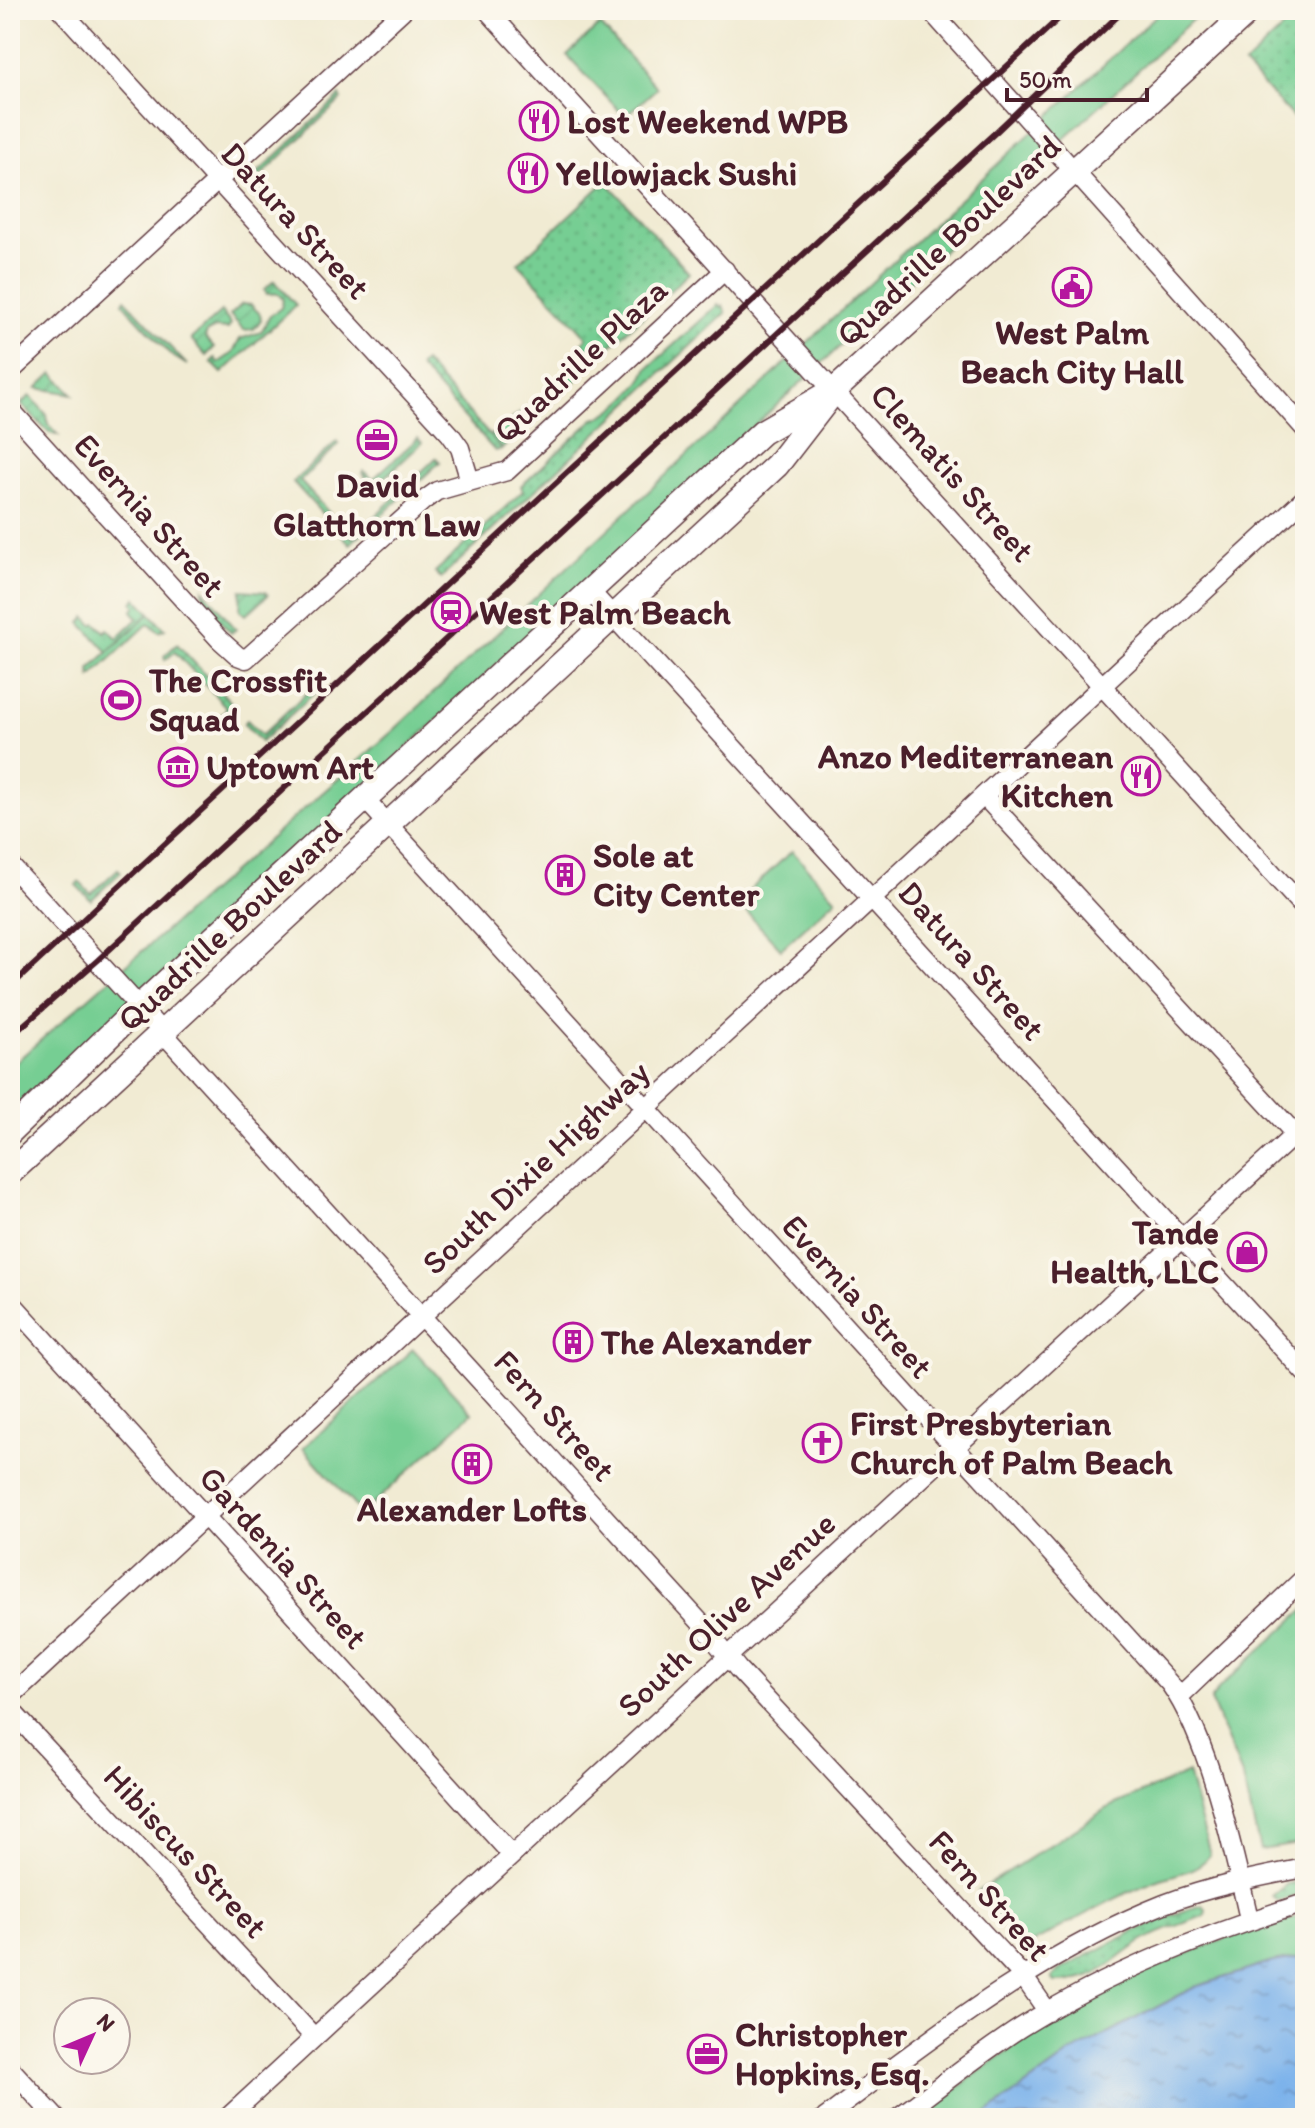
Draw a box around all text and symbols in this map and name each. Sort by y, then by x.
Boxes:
scale bar [1007,52,1147,102]
text: 50 m [1019,65,1072,94]
restaurant icon: Lost Weekend WPB [518,100,560,142]
place label: Lost Weekend WPB [567,101,848,142]
street label: Quadrille Boulevard [828,126,1069,355]
street label: Datura Street [212,133,379,308]
restaurant icon: Yellowjack Sushi [507,152,549,194]
place label: Yellowjack Sushi [556,153,797,194]
public building icon: West Palm Beach City Hall [1051,266,1093,308]
street label: Quadrille Plaza [485,269,676,451]
place label: West Palm Beach City Hall [960,312,1184,392]
street label: Clematis Street [862,374,1044,570]
office icon: David Glatthorn Law [356,419,398,461]
street label: Evernia Street [65,425,234,606]
place label: David Glatthorn Law [273,465,481,545]
station icon: West Palm Beach [430,591,472,633]
place label: West Palm Beach [479,592,731,633]
place label: The Crossfit Squad [148,660,327,740]
sports icon: The Crossfit Squad [100,679,142,721]
place label: Anzo Mediterranean Kitchen [818,736,1114,816]
museum icon: Uptown Art [157,746,199,788]
place label: Uptown Art [206,747,374,788]
restaurant icon: Anzo Mediterranean Kitchen [1120,755,1162,797]
street label: Quadrille Boulevard [109,811,350,1040]
place label: Sole at City Center [593,835,760,915]
building icon: Sole at City Center [544,854,586,896]
street label: Datura Street [889,872,1054,1049]
street label: South Dixie Highway [413,1051,658,1283]
street label: Evernia Street [773,1206,942,1387]
place label: Tande Health, LLC [1050,1212,1219,1292]
shop icon: Tande Health, LLC [1226,1231,1268,1273]
building icon: The Alexander [552,1321,594,1363]
place label: The Alexander [600,1322,812,1363]
street label: Fern Street [485,1341,624,1490]
place label: First Presbyterian Church of Palm Beach [850,1403,1173,1483]
church icon: First Presbyterian Church of Palm Beach [801,1422,843,1464]
building icon: Alexander Lofts [451,1443,493,1485]
street label: Gardenia Street [191,1457,377,1657]
place label: Alexander Lofts [357,1489,587,1530]
street label: South Olive Avenue [609,1503,844,1726]
street label: Hibiscus Street [95,1756,276,1946]
street label: Fern Street [920,1821,1059,1970]
north arrow [52,1996,132,2076]
text: N [91,2008,121,2037]
place label: Christopher Hopkins, Esq. [735,2014,930,2094]
office icon: Christopher Hopkins, Esq. [686,2033,728,2075]

